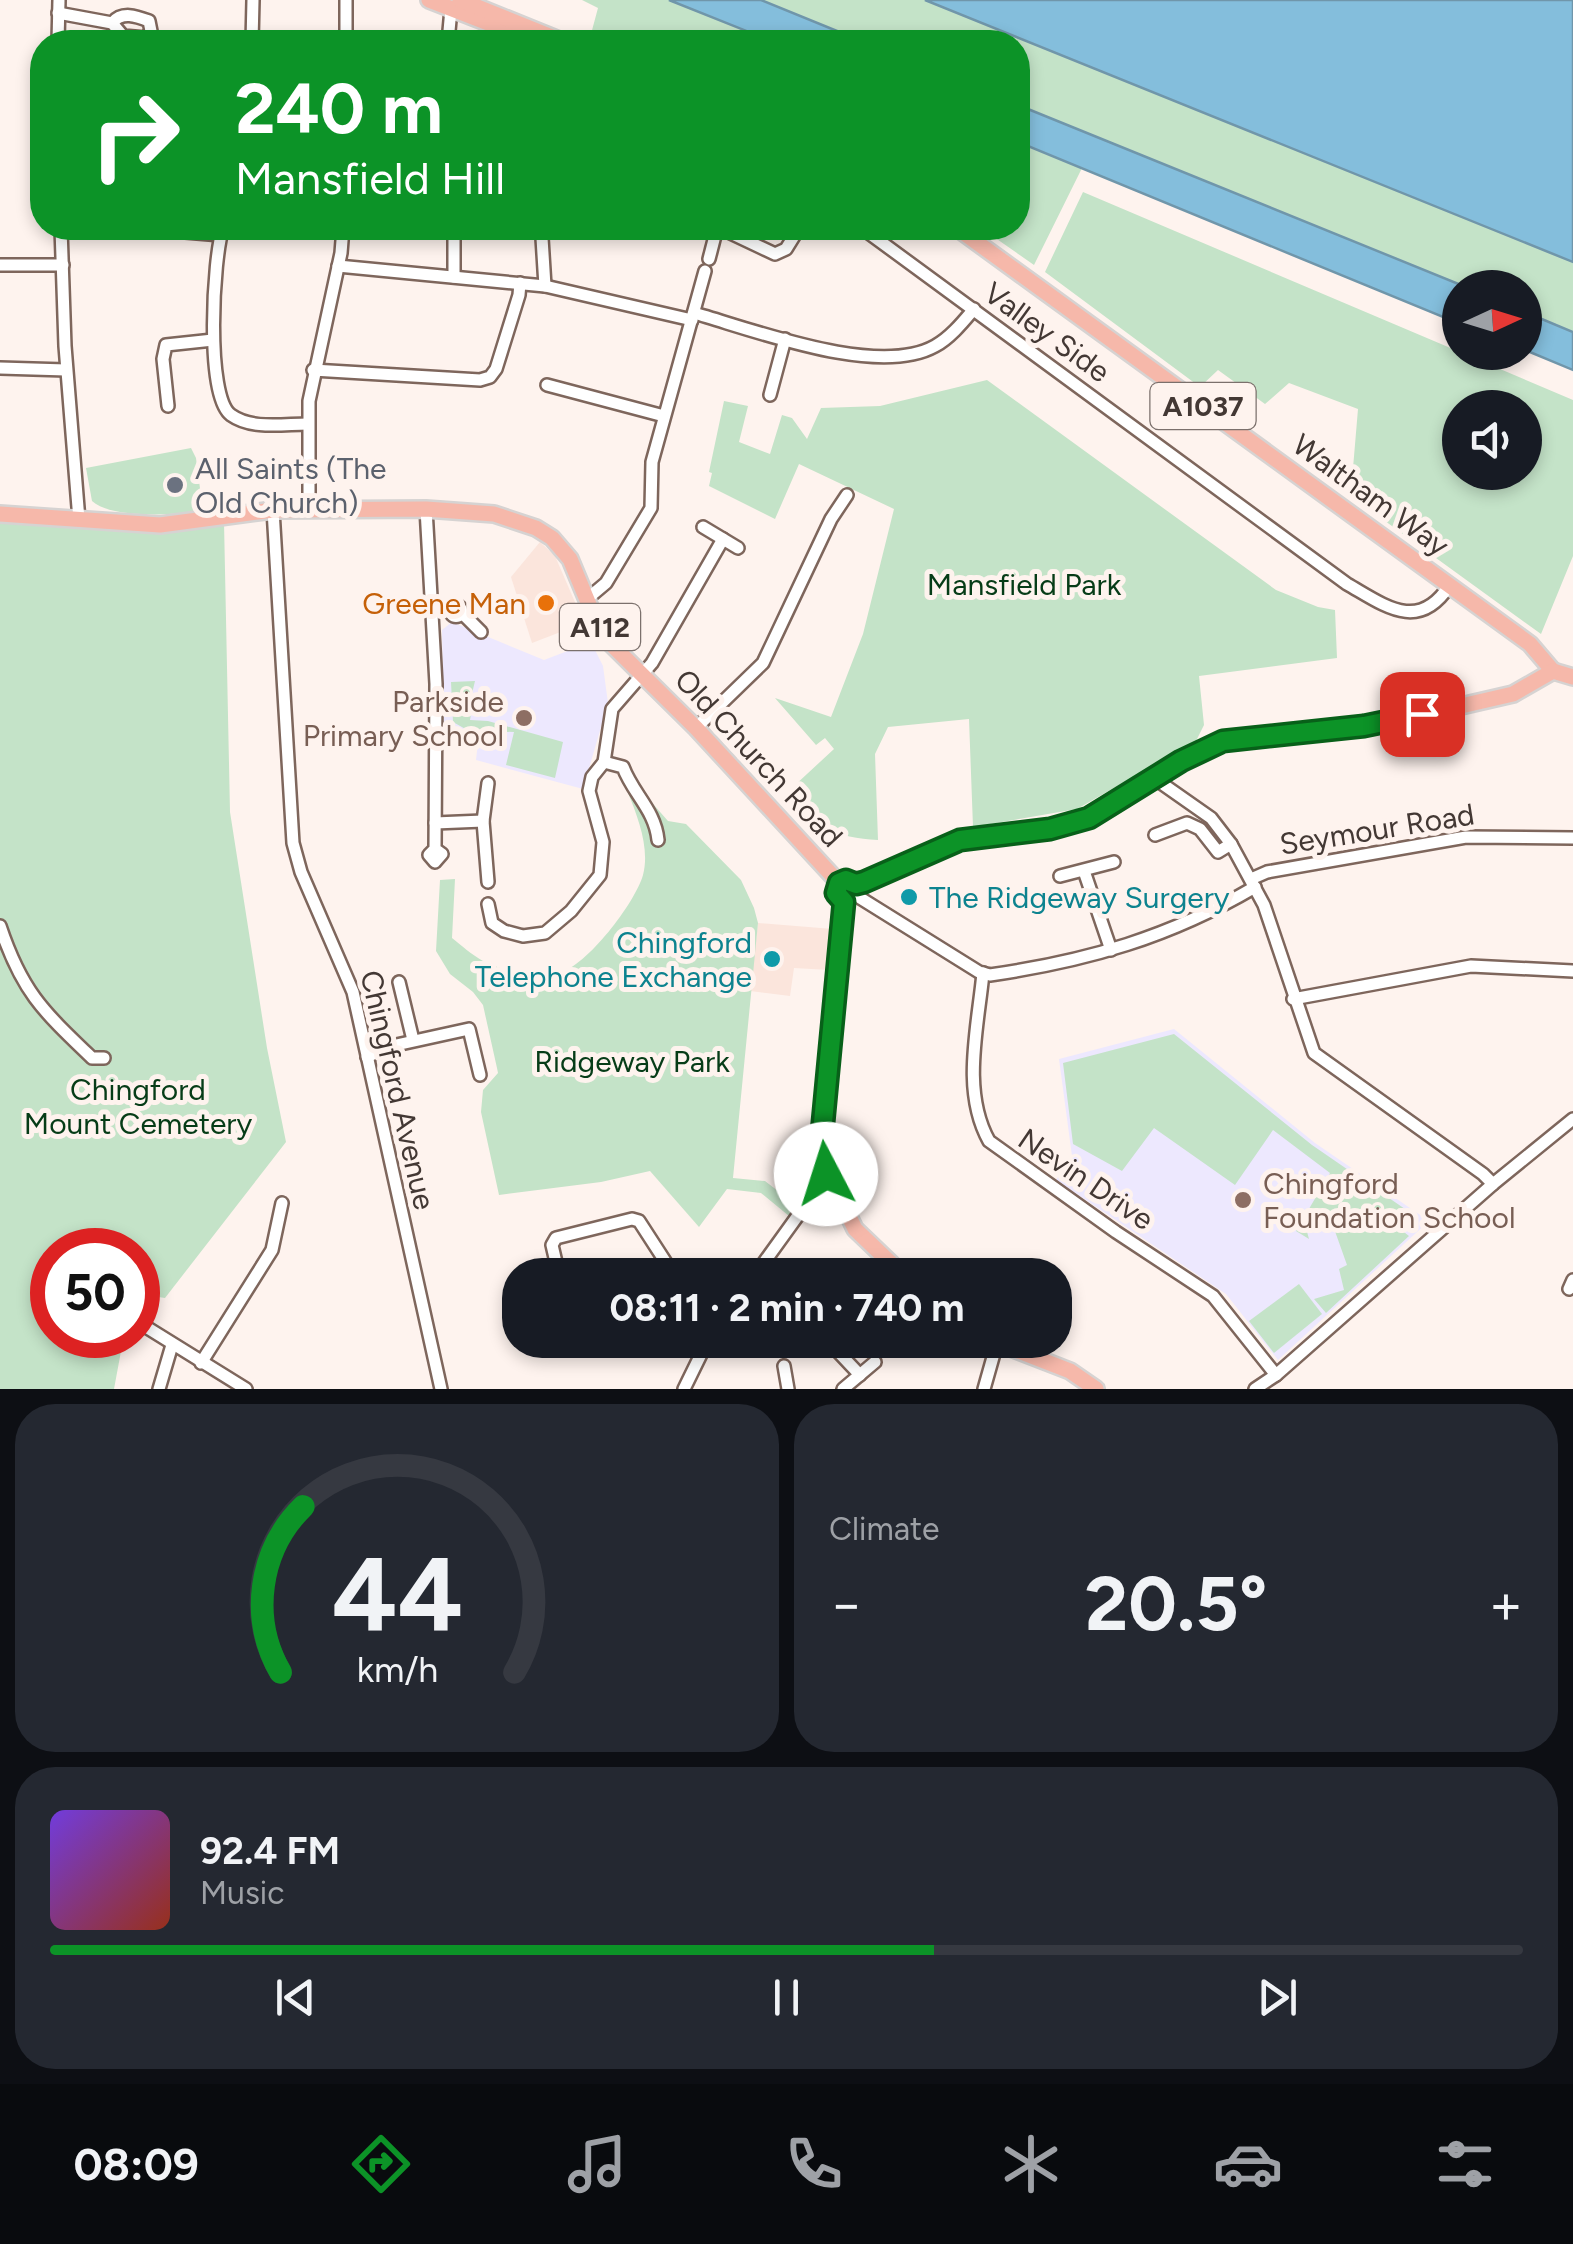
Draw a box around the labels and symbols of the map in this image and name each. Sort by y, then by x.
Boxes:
north arrow [1442,270,1542,370]
street label: Valley Side [977,274,1117,390]
road number: A1037 [1150,383,1256,429]
street label: Waltham Way [1286,426,1457,564]
place label: All Saints (The Old Church) [195,450,386,521]
marker: All Saints (The Old Church) [164,474,186,496]
park label: Mansfield Park [927,566,1122,603]
place label: Greene Man [362,585,526,622]
marker: Greene Man [535,592,557,614]
road number: A112 [560,604,640,650]
street label: Old Church Road [667,661,851,855]
pin [1380,672,1465,757]
place label: Parkside Primary School [303,683,504,754]
marker: Parkside Primary School [513,707,535,729]
street label: Seymour Road [1277,795,1477,863]
place label: The Ridgeway Surgery [929,879,1230,916]
marker: The Ridgeway Surgery [898,886,920,908]
place label: Chingford Telephone Exchange [475,924,752,995]
marker: Chingford Telephone Exchange [761,948,783,970]
street label: Chingford Avenue [352,967,444,1213]
park label: Ridgeway Park [534,1043,730,1080]
park label: Chingford Mount Cemetery [24,1071,252,1142]
street label: Nevin Drive [1011,1120,1161,1238]
position arrow [774,1122,878,1226]
place label: Chingford Foundation School [1263,1165,1516,1236]
marker: Chingford Foundation School [1232,1189,1254,1211]
speed limit sign: 50 [30,1228,160,1358]

